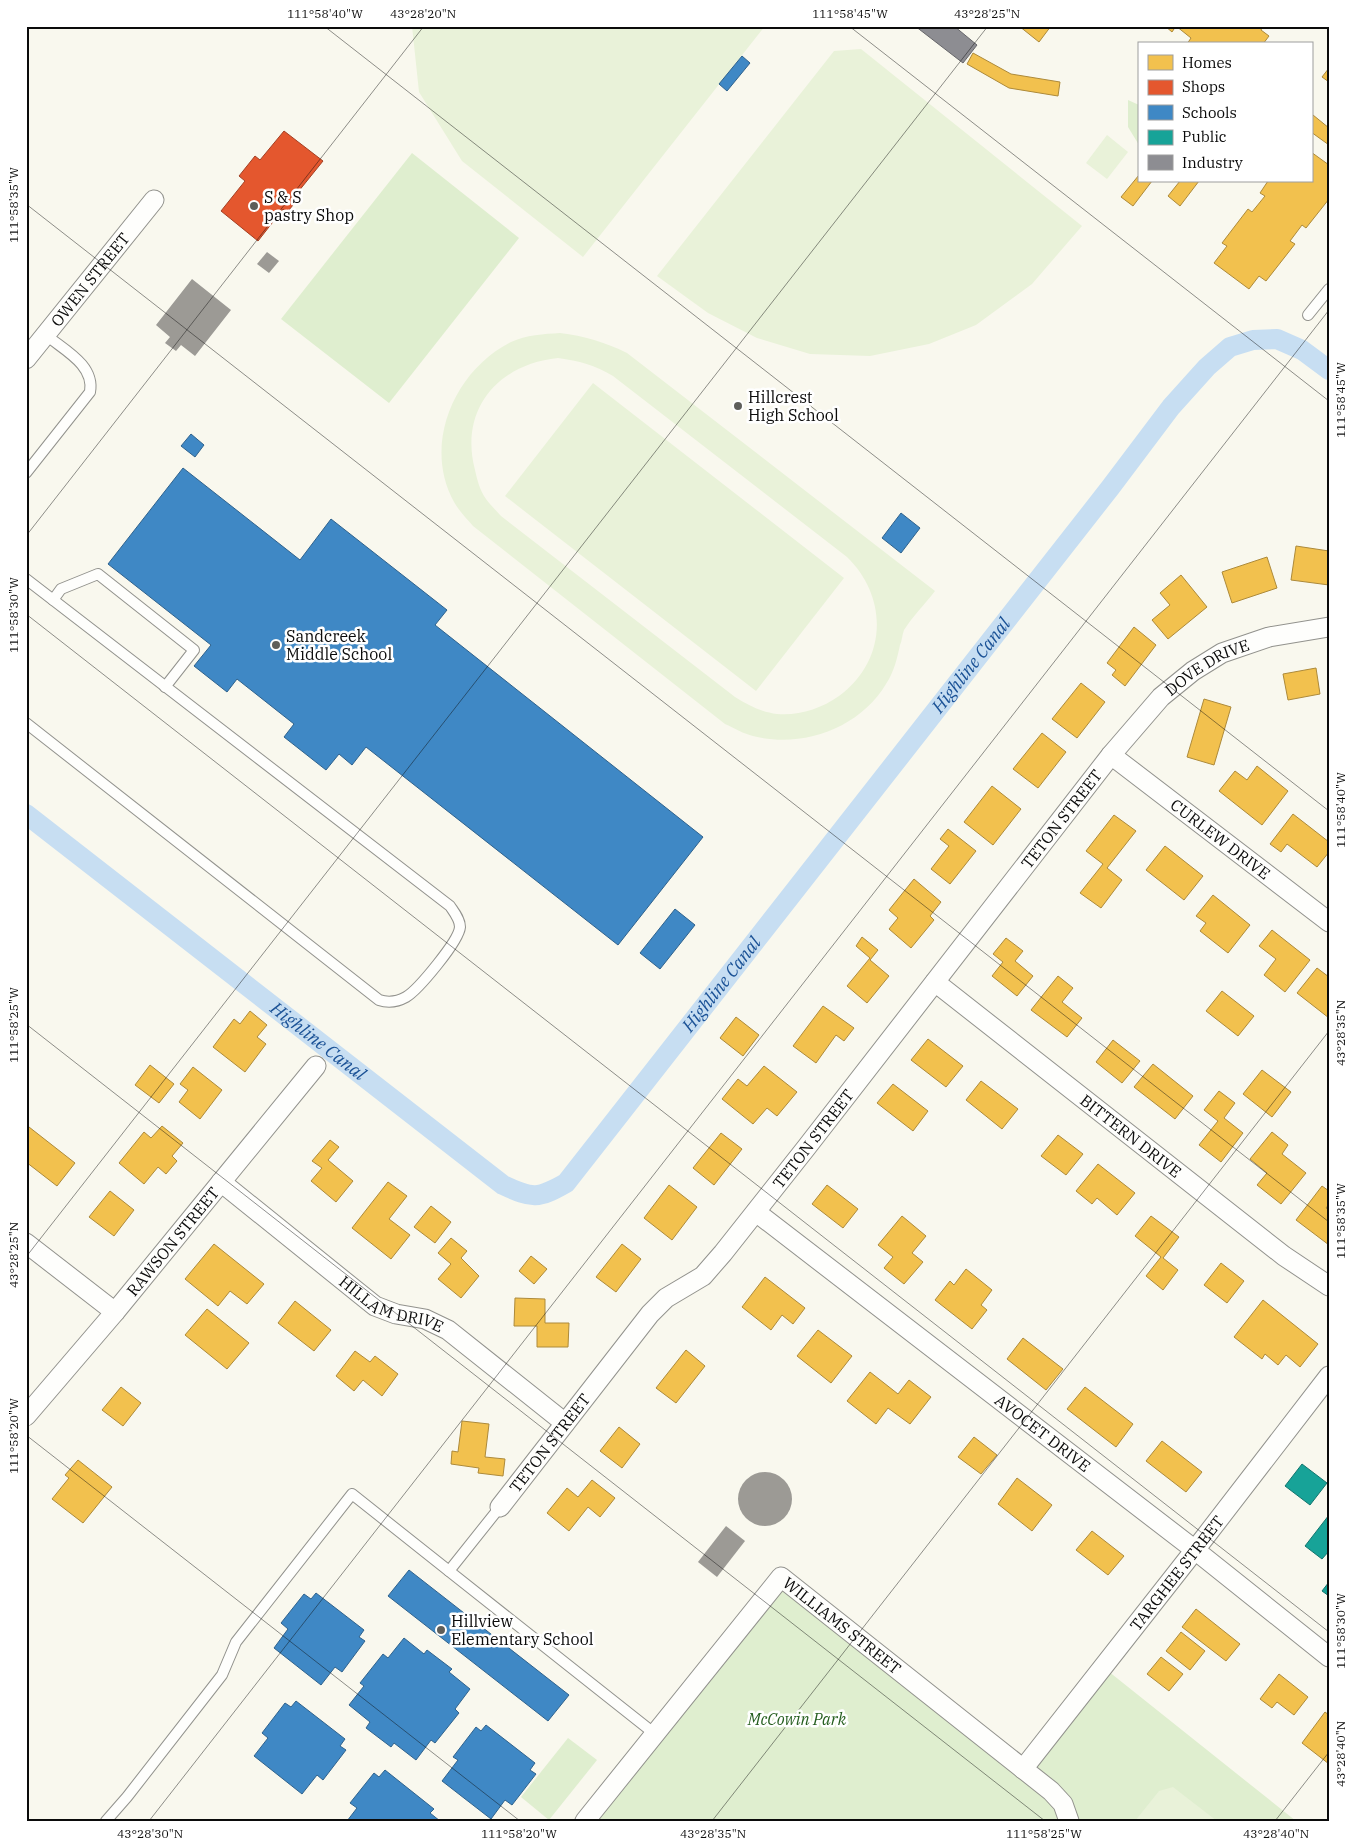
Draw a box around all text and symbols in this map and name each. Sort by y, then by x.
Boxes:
text: 111°58'40"W [287,6,363,21]
text: 43°28'20"N [390,6,456,21]
text: 111°58'45"W [812,6,888,21]
text: 43°28'25"N [954,6,1020,21]
legend [1138,42,1312,182]
text: Homes [1182,53,1232,72]
text: Shops [1182,77,1225,96]
text: Schools [1182,103,1237,122]
text: Public [1182,127,1227,146]
text: Industry [1182,153,1243,172]
text: 111°58'35"W [6,167,21,243]
place label: S & S pastry Shop [264,187,354,225]
marker: S & S pastry Shop [248,200,260,212]
street label: OWEN STREET [46,229,134,330]
text: 111°58'45"W [1333,362,1348,438]
place label: Hillcrest High School [748,387,839,425]
marker: Hillcrest High School [732,400,744,412]
text: 111°58'30"W [6,577,21,653]
water label: Highline Canal [926,612,1016,718]
place label: Sandcreek Middle School [286,626,392,664]
street label: DOVE DRIVE [1161,635,1252,700]
marker: Sandcreek Middle School [270,639,282,651]
street label: TETON STREET [1017,765,1106,872]
text: 111°58'40"W [1333,772,1348,848]
street label: CURLEW DRIVE [1167,794,1274,883]
water label: Highline Canal [676,931,766,1037]
text: 111°58'25"W [6,987,21,1063]
water label: Highline Canal [265,996,371,1086]
text: 43°28'35"N [1333,1000,1348,1066]
street label: TETON STREET [768,1085,858,1192]
street label: BITTERN DRIVE [1076,1090,1185,1182]
street label: RAWSON STREET [122,1183,223,1300]
text: 111°58'35"W [1333,1183,1348,1259]
text: 43°28'25"N [6,1222,21,1288]
street label: HILLAM DRIVE [335,1271,447,1336]
street label: TETON STREET [505,1390,594,1497]
street label: AVOCET DRIVE [991,1390,1095,1476]
text: 111°58'20"W [6,1398,21,1474]
street label: TARGHEE STREET [1125,1511,1228,1635]
street label: WILLIAMS STREET [779,1573,905,1678]
text: 111°58'30"W [1333,1593,1348,1669]
place label: Hillview Elementary School [451,1611,594,1649]
marker: Hillview Elementary School [435,1624,447,1636]
park label: McCowin Park [747,1709,847,1729]
text: 43°28'40"N [1333,1721,1348,1787]
text: 43°28'30"N [117,1826,183,1841]
text: 111°58'20"W [481,1826,557,1841]
text: 43°28'35"N [680,1826,746,1841]
text: 111°58'25"W [1006,1826,1082,1841]
text: 43°28'40"N [1243,1826,1309,1841]

